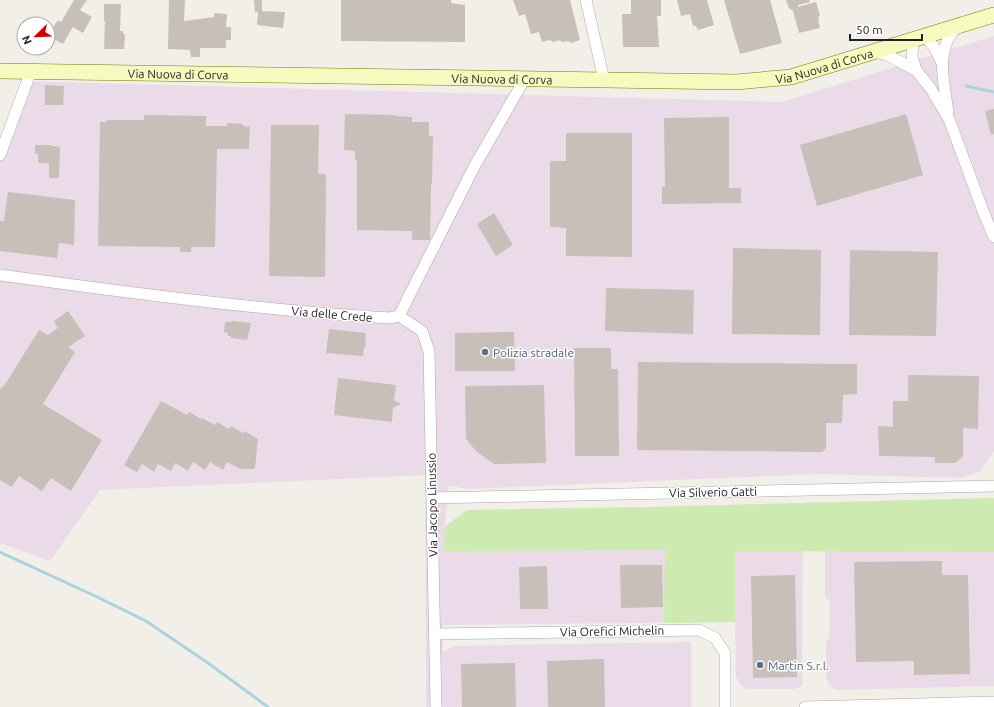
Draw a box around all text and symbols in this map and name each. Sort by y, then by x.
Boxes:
north arrow [16,16,56,56]
scale bar [850,16,922,42]
text: 50 m [856,23,883,36]
text: N [20,34,34,46]
street label: Via Nuova di Corva [775,46,874,85]
street label: Via Nuova di Corva [127,66,229,81]
street label: Via Nuova di Corva [451,71,553,86]
street label: Via delle Crede [291,304,373,324]
place label: Polizia stradale [493,346,574,359]
marker: Polizia stradale [480,347,490,357]
street label: Via Jacopo Linussio [425,453,439,557]
street label: Via Silverio Gatti [669,485,757,499]
street label: Via Orefici Michelin [560,624,664,638]
place label: Martin S.r.l. [768,659,829,672]
marker: Martin S.r.l. [755,660,765,670]

